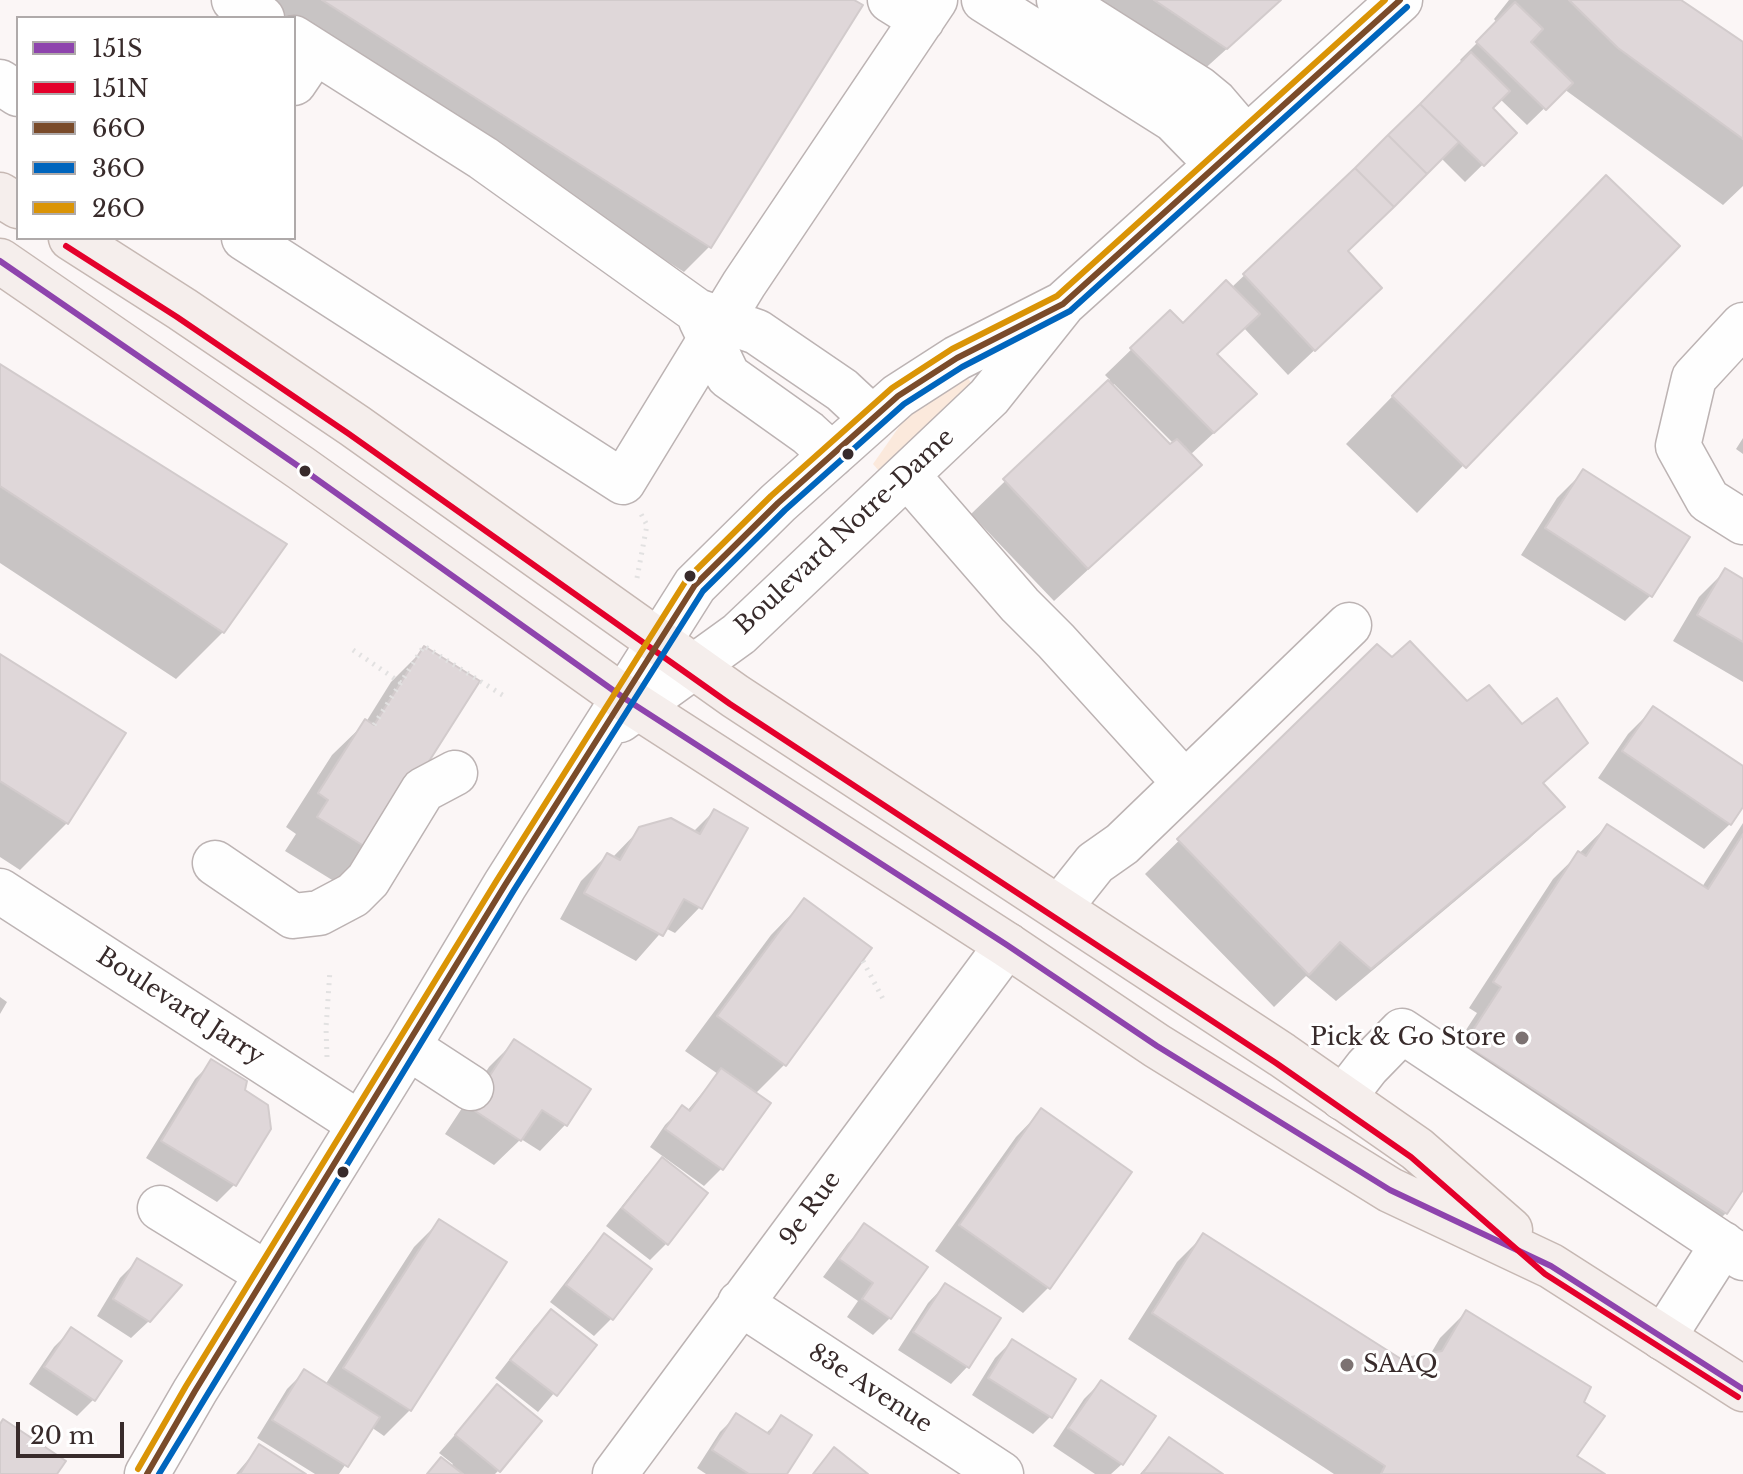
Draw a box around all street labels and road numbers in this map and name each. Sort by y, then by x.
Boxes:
street label: Boulevard Notre-Dame [730,423,960,641]
street label: Boulevard Jarry [91,942,269,1072]
street label: 9e Rue [774,1166,848,1252]
street label: 83e Avenue [803,1338,937,1440]

